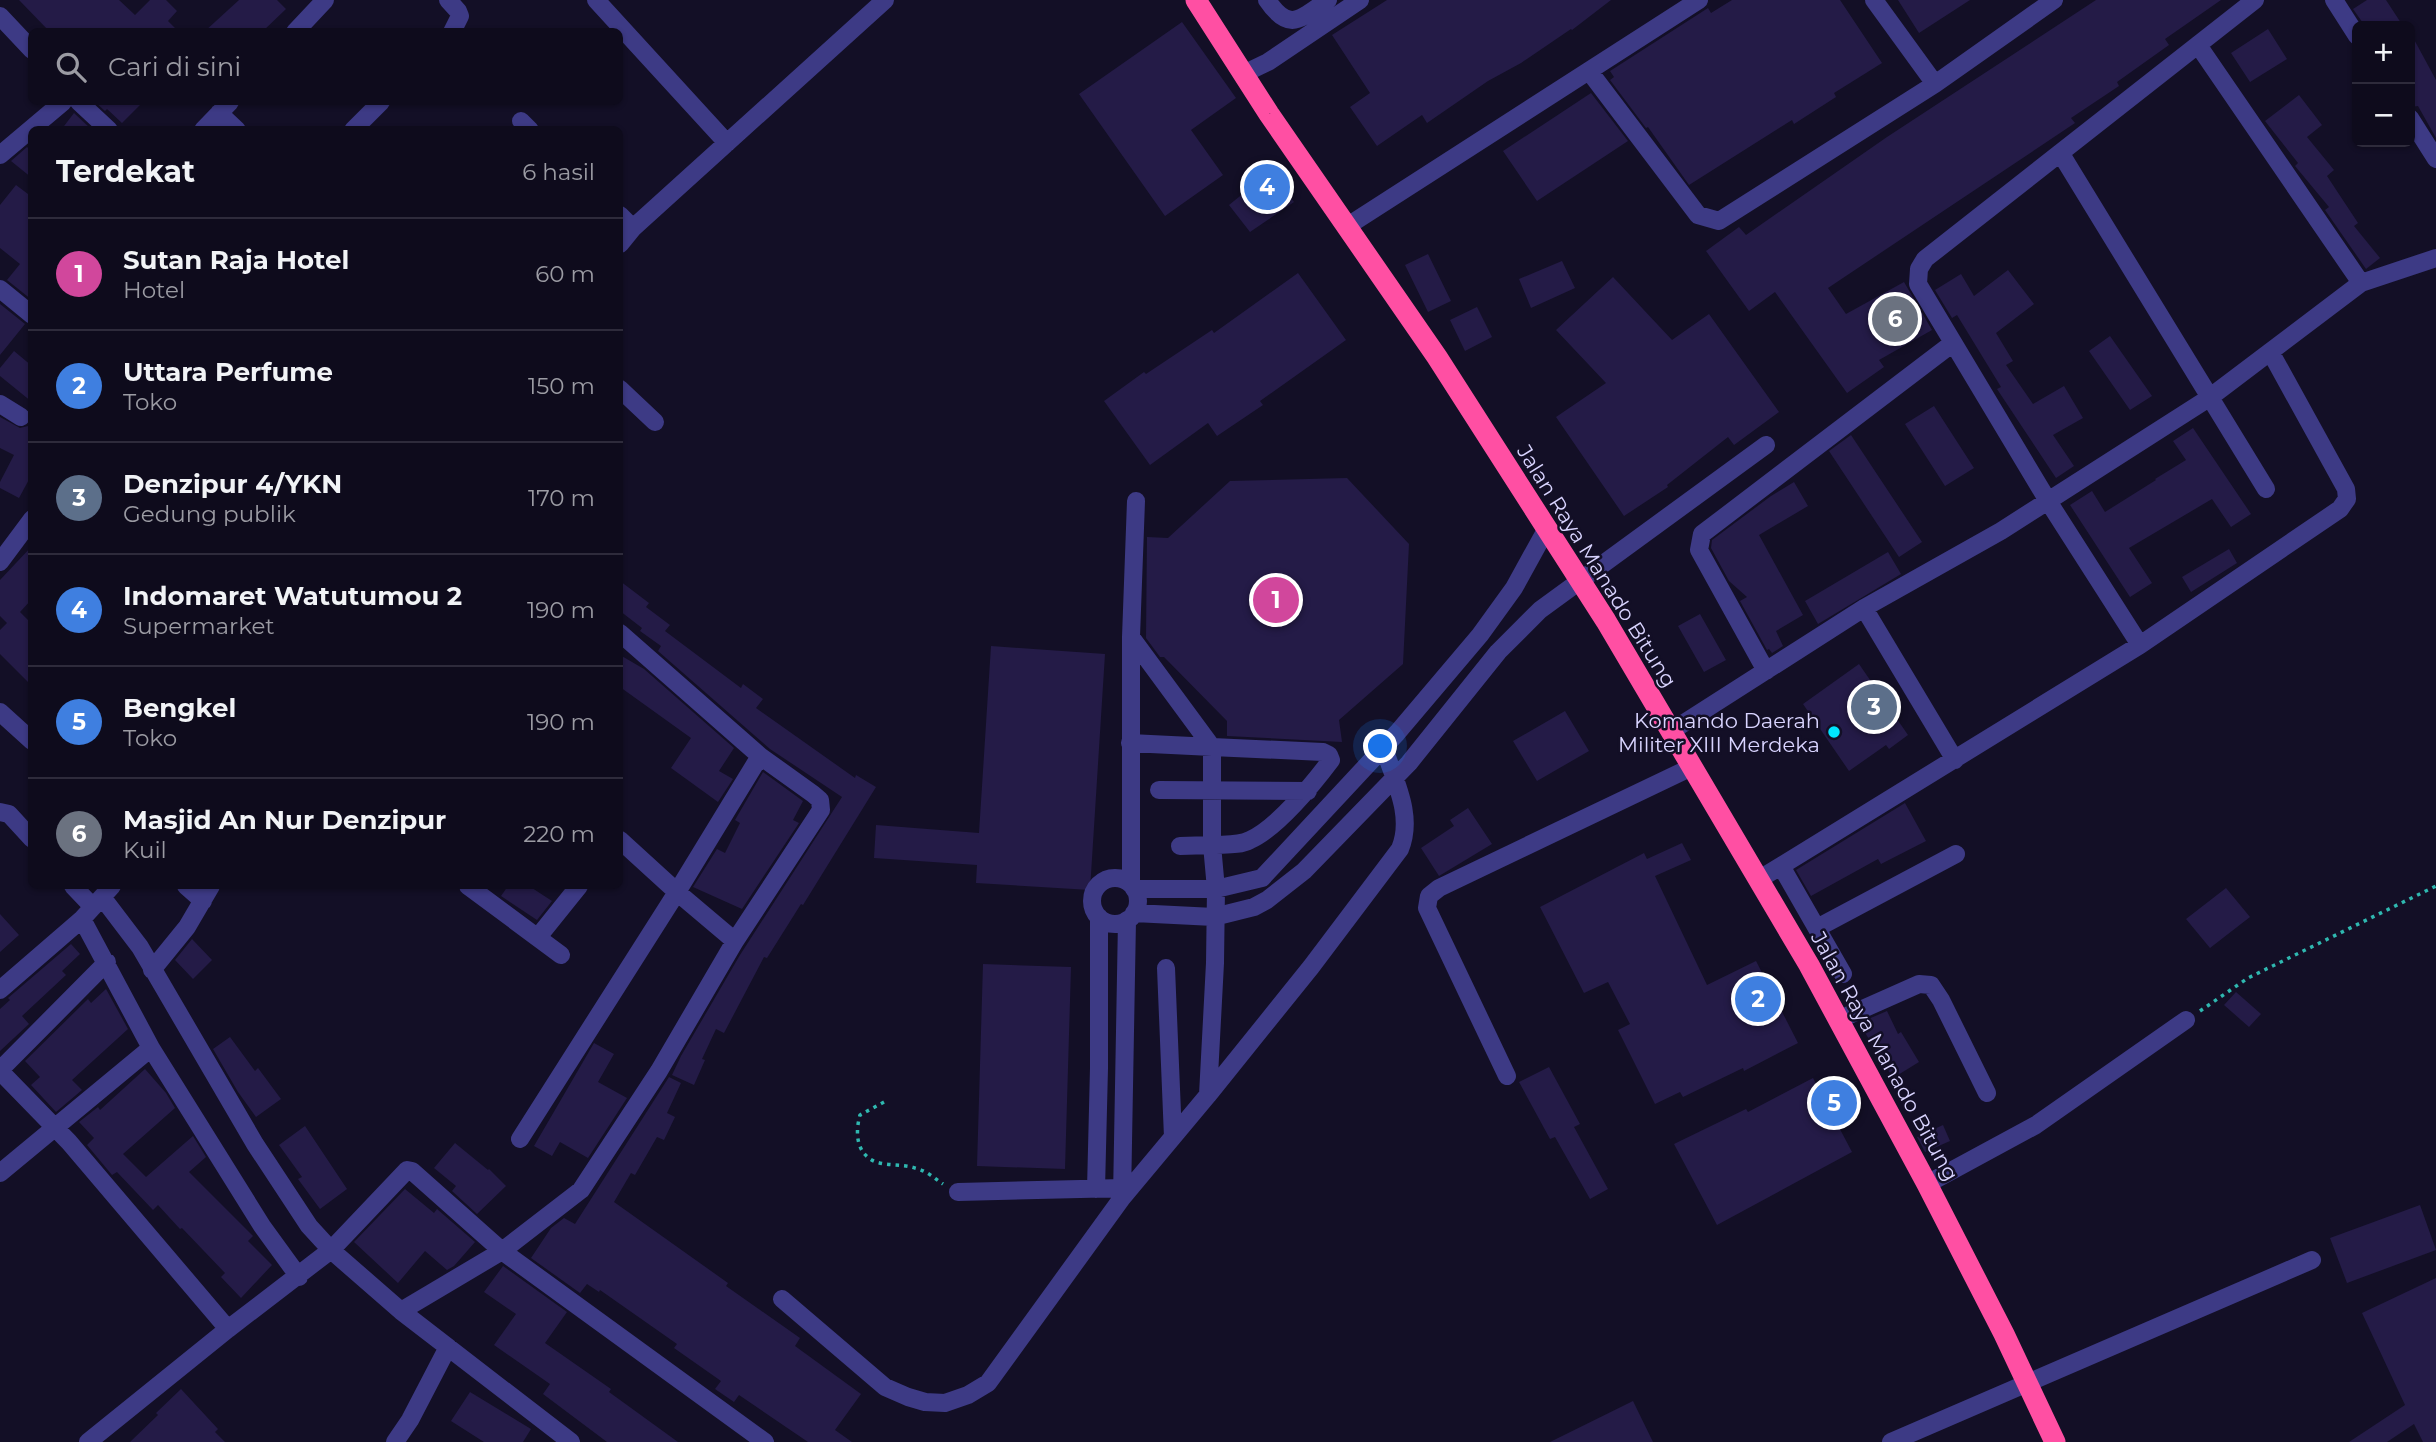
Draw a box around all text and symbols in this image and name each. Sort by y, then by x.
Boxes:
map controls [2352,21,2415,147]
button: + [2352,21,2415,84]
search box [28,28,623,105]
icon: search [52,48,90,86]
text: Cari di sini [108,51,241,83]
button: − [2352,84,2415,147]
text: Terdekat [56,153,195,190]
text: 6 hasil [522,158,595,186]
pin: 4 [1244,161,1290,213]
text: Sutan Raja Hotel [123,244,349,276]
text: 1 [74,260,84,288]
text: 60 m [535,260,595,288]
text: Hotel [123,276,185,304]
pin: 6 [1872,293,1918,345]
text: Uttara Perfume [123,356,333,388]
text: 2 [72,372,86,400]
text: 150 m [528,372,595,400]
text: Toko [123,388,177,416]
street label: Jalan Raya Manado Bitung [1511,439,1682,692]
text: Denzipur 4/YKN [123,468,342,500]
text: 3 [72,484,86,512]
text: 170 m [528,484,595,512]
text: Gedung publik [123,500,296,528]
pin: 1 [1253,574,1299,626]
text: Indomaret Watutumou 2 [123,580,462,612]
text: 4 [71,596,87,624]
text: 190 m [527,596,595,624]
text: Supermarket [123,612,275,640]
pin: 3 [1851,681,1897,733]
text: Bengkel [123,692,236,724]
text: 5 [72,708,86,736]
text: 190 m [527,708,595,736]
place label: Komando Daerah Militer XIII Merdeka [1618,708,1820,757]
text: Toko [123,724,177,752]
marker: Komando Daerah Militer XIII Merdeka [1826,724,1842,740]
your location [1363,729,1397,763]
text: Masjid An Nur Denzipur [123,804,446,836]
text: 6 [72,820,86,848]
text: 220 m [523,820,595,848]
text: Kuil [123,836,167,864]
street label: Jalan Raya Manado Bitung [1805,926,1964,1185]
pin: 2 [1735,973,1781,1025]
pin: 5 [1811,1077,1857,1129]

